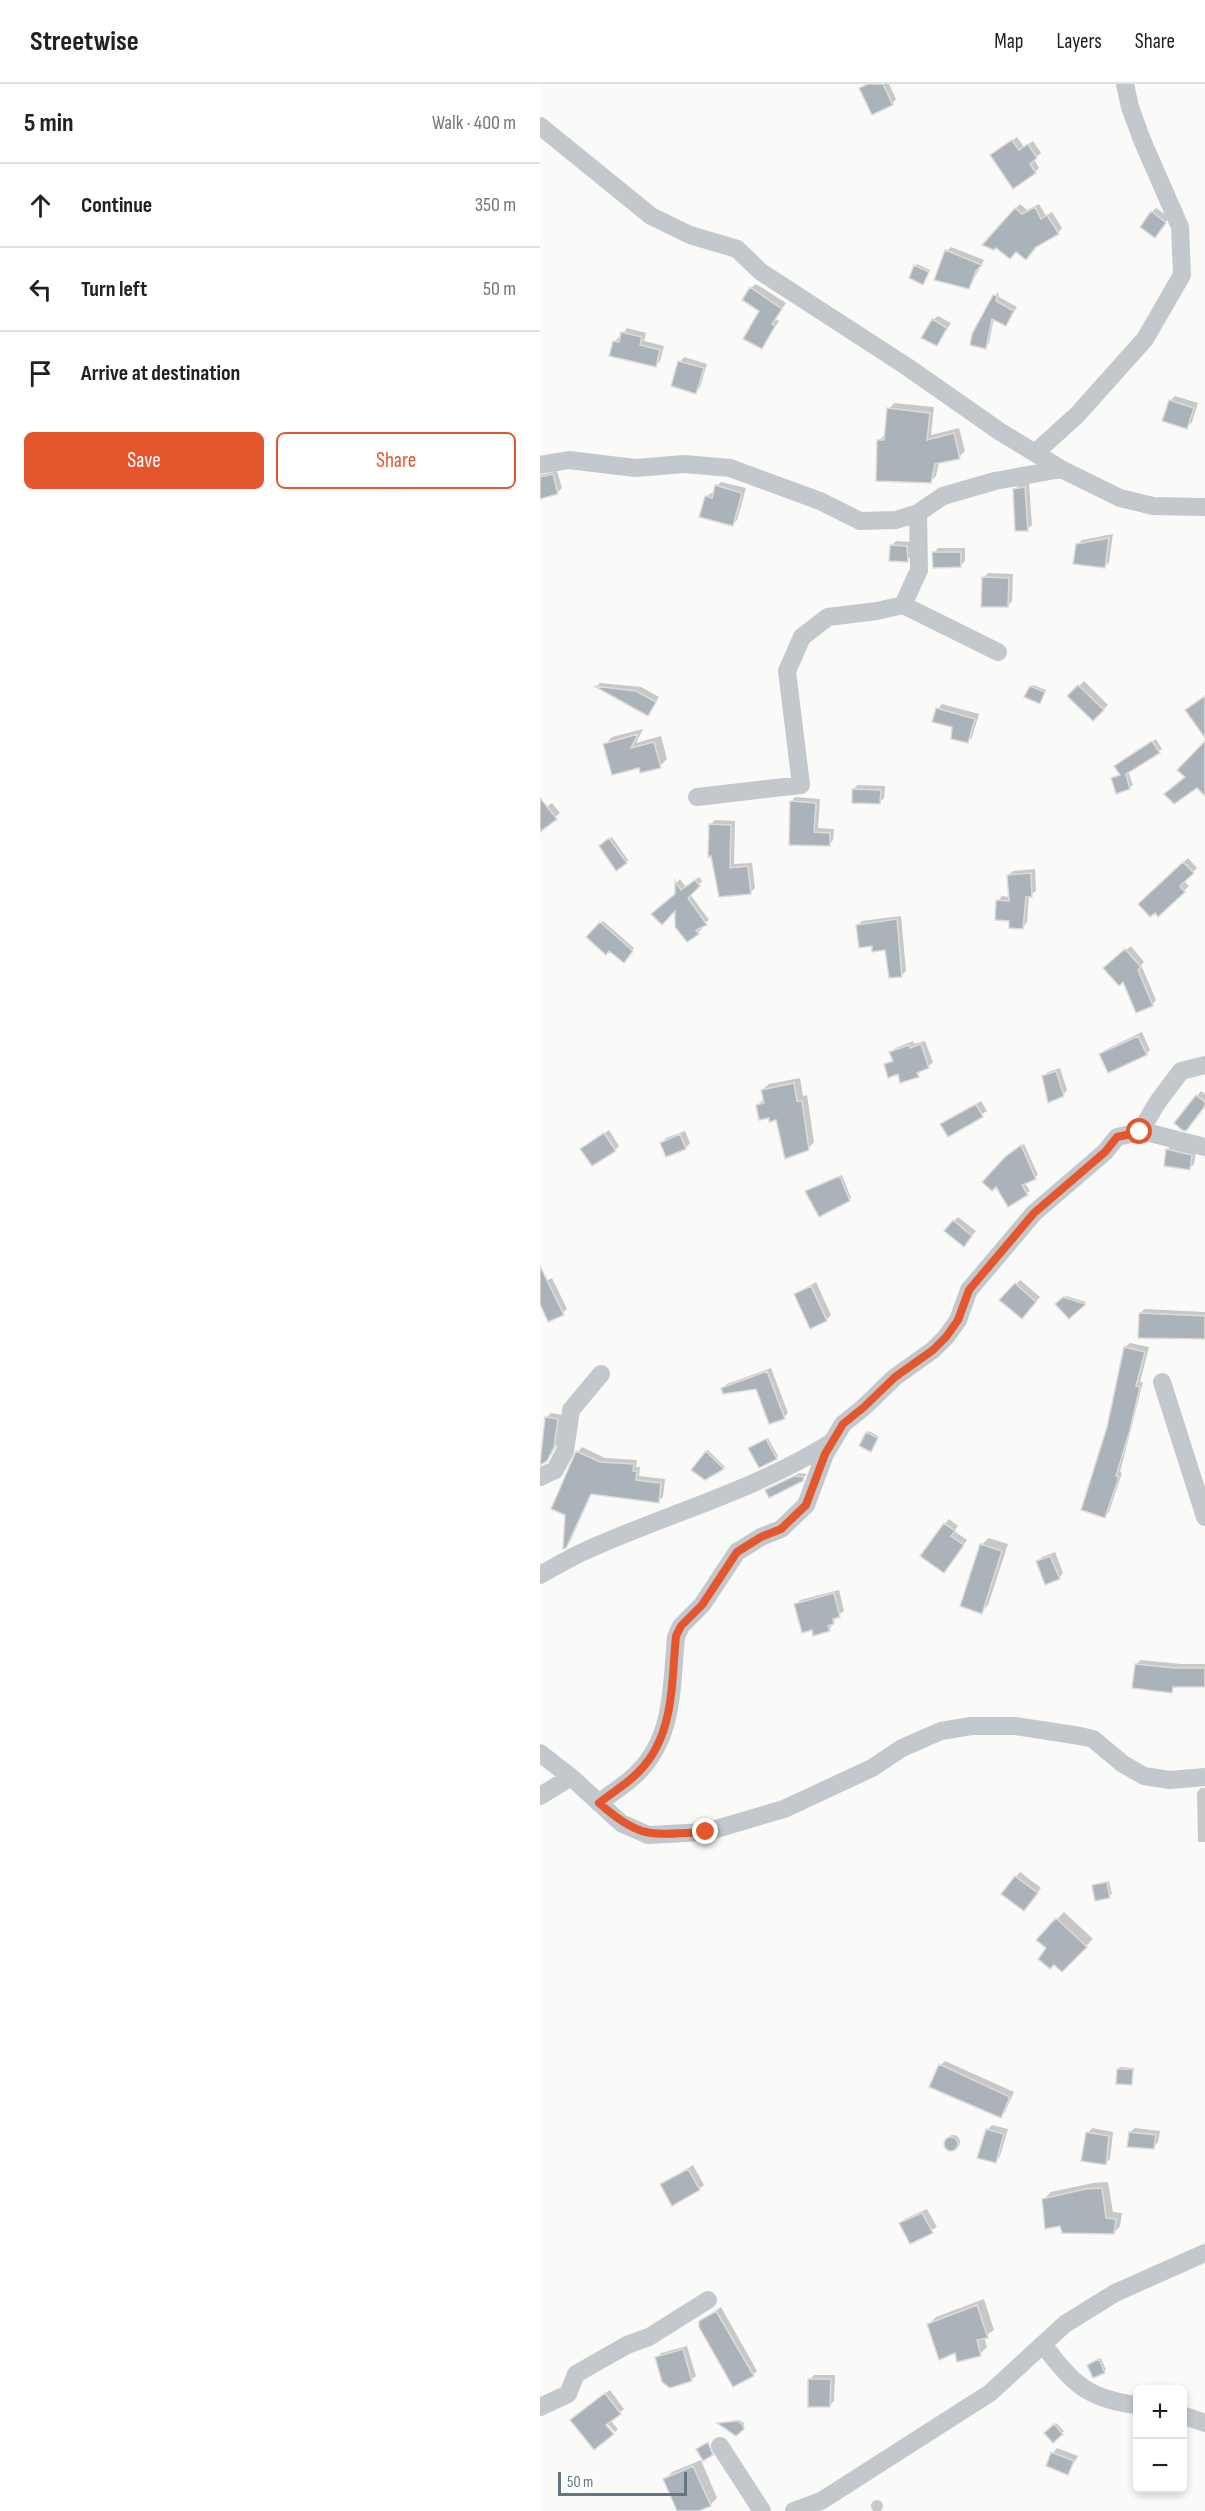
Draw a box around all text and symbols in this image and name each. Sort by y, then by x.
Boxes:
text: Streetwise [30,25,139,58]
text: Map [994,29,1023,54]
text: Layers [1056,29,1102,54]
text: Share [1135,29,1175,54]
text: 5 min [24,108,74,139]
text: Walk · 400 m [432,111,516,135]
icon: ahead [24,189,57,222]
text: Continue [81,192,152,219]
text: 350 m [475,193,516,217]
icon: left [24,273,57,306]
text: Turn left [81,276,147,303]
text: 50 m [483,277,516,301]
icon: arrive [24,357,57,390]
text: Arrive at destination [81,360,240,387]
button: Save [24,432,264,489]
button: Share [276,432,516,489]
route start [1126,1118,1152,1144]
route end [692,1818,718,1844]
map controls [1133,2385,1187,2493]
button: + [1133,2385,1187,2439]
button: − [1133,2439,1187,2493]
scale bar [558,2469,687,2496]
text: 50 m [567,2473,593,2492]

